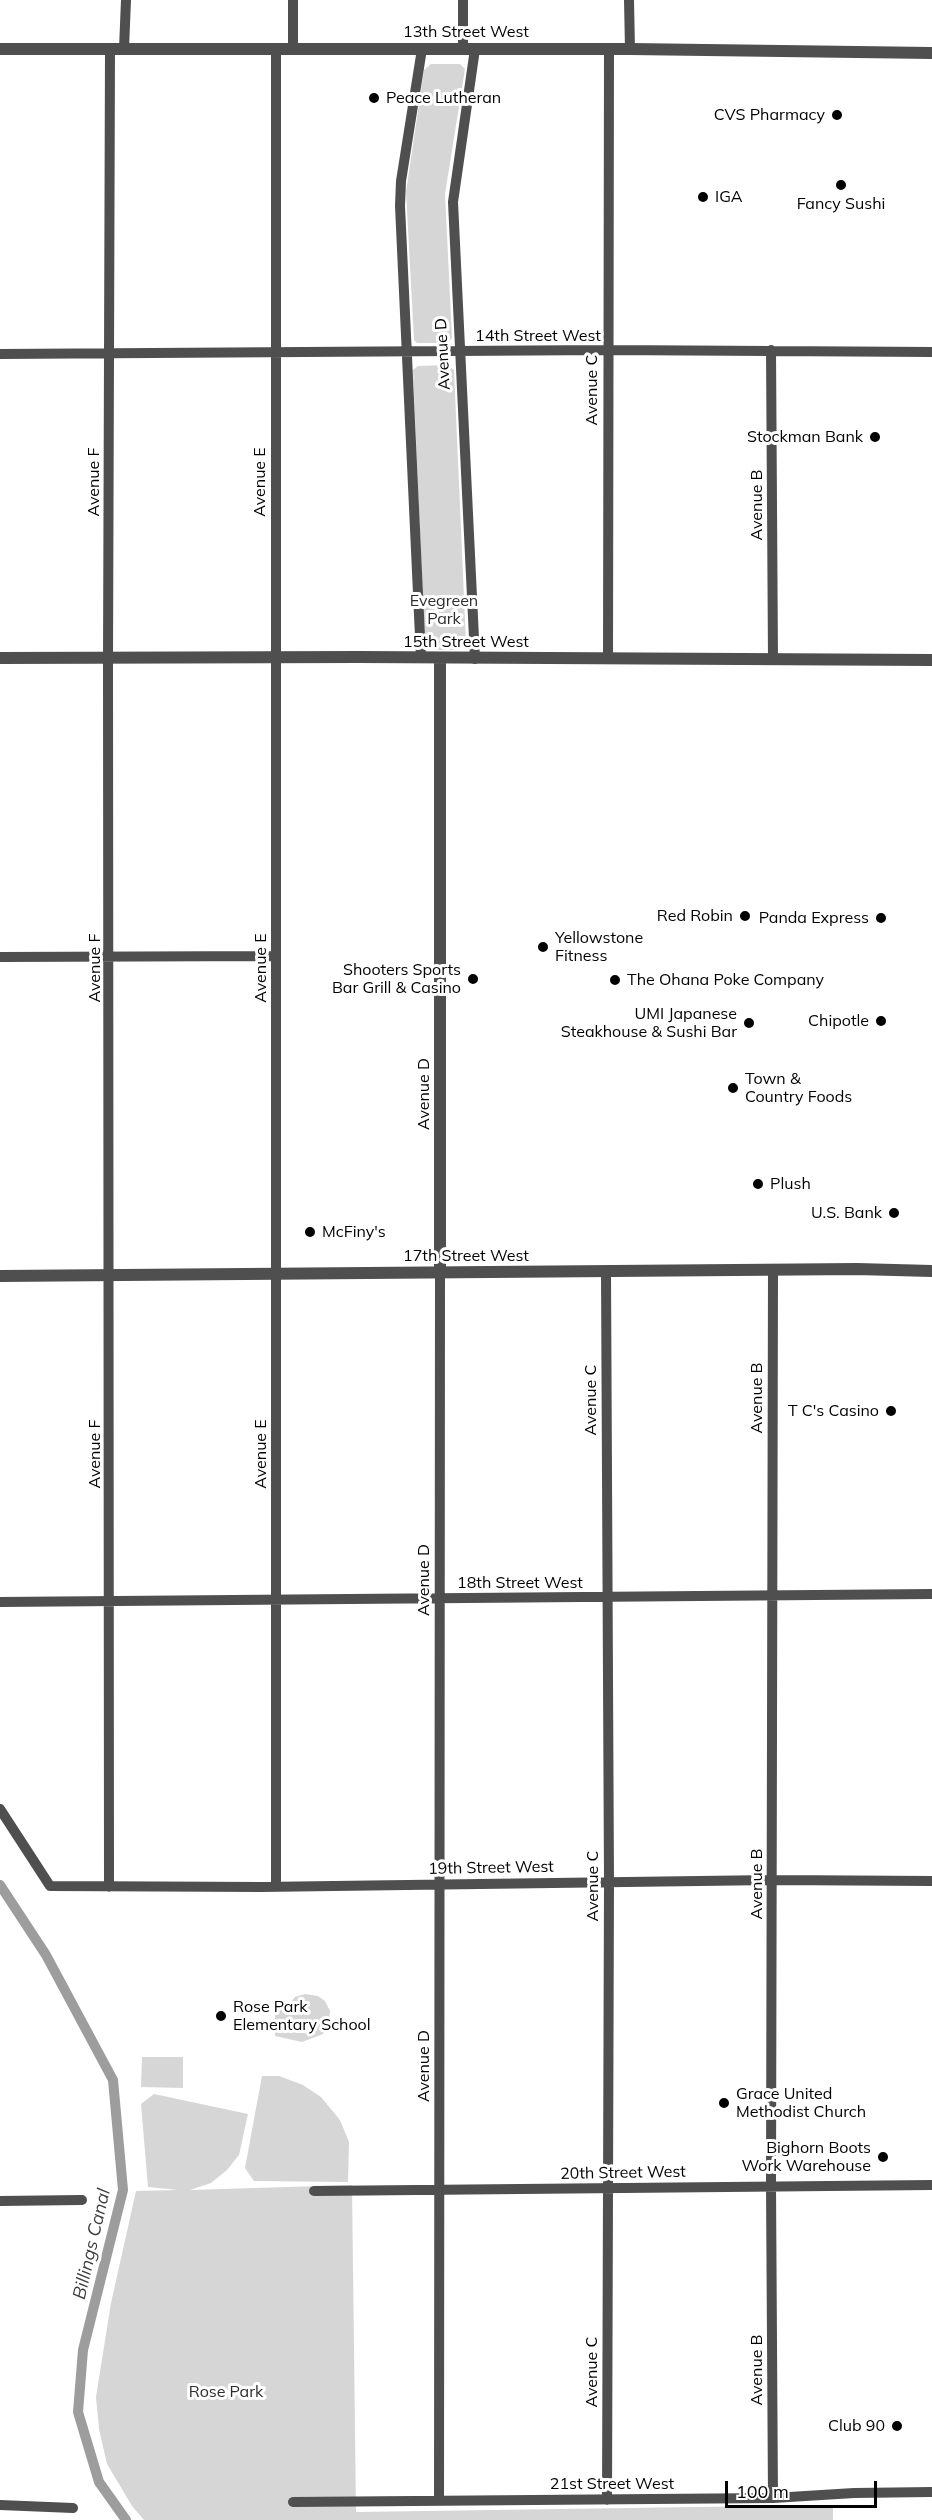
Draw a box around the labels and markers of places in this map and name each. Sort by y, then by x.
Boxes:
place label: Peace Lutheran [386,88,501,108]
marker: Peace Lutheran [367,91,381,105]
place label: CVS Pharmacy [714,105,825,125]
marker: CVS Pharmacy [830,108,844,122]
marker: Fancy Sushi [834,178,848,192]
place label: IGA [715,187,743,207]
marker: IGA [696,190,710,204]
place label: Fancy Sushi [797,194,885,214]
place label: Stockman Bank [747,427,863,447]
marker: Stockman Bank [868,430,882,444]
place label: Red Robin [657,906,733,926]
place label: Panda Express [759,908,869,928]
marker: Red Robin [738,909,752,923]
marker: Panda Express [874,911,888,925]
place label: Yellowstone Fitness [555,928,643,966]
marker: Yellowstone Fitness [536,940,550,954]
place label: Shooters Sports Bar Grill & Casino [332,960,461,998]
place label: The Ohana Poke Company [627,970,824,990]
marker: Shooters Sports Bar Grill & Casino [466,972,480,986]
marker: The Ohana Poke Company [608,973,622,987]
place label: UMI Japanese Steakhouse & Sushi Bar [561,1004,737,1042]
place label: Chipotle [808,1011,869,1031]
marker: Chipotle [874,1014,888,1028]
marker: UMI Japanese Steakhouse & Sushi Bar [742,1016,756,1030]
place label: Town & Country Foods [745,1069,852,1107]
marker: Town & Country Foods [726,1081,740,1095]
place label: Plush [770,1174,811,1194]
marker: Plush [751,1177,765,1191]
place label: U.S. Bank [811,1203,882,1223]
marker: U.S. Bank [887,1206,901,1220]
place label: McFiny's [322,1222,386,1242]
marker: McFiny's [303,1225,317,1239]
place label: T C's Casino [788,1401,879,1421]
marker: T C's Casino [884,1404,898,1418]
place label: Rose Park Elementary School [233,1997,371,2035]
marker: Rose Park Elementary School [214,2009,228,2023]
place label: Grace United Methodist Church [736,2084,866,2122]
marker: Grace United Methodist Church [717,2096,731,2110]
place label: Bighorn Boots Work Warehouse [742,2138,871,2176]
marker: Bighorn Boots Work Warehouse [876,2150,890,2164]
place label: Club 90 [828,2416,885,2436]
marker: Club 90 [890,2419,904,2433]

